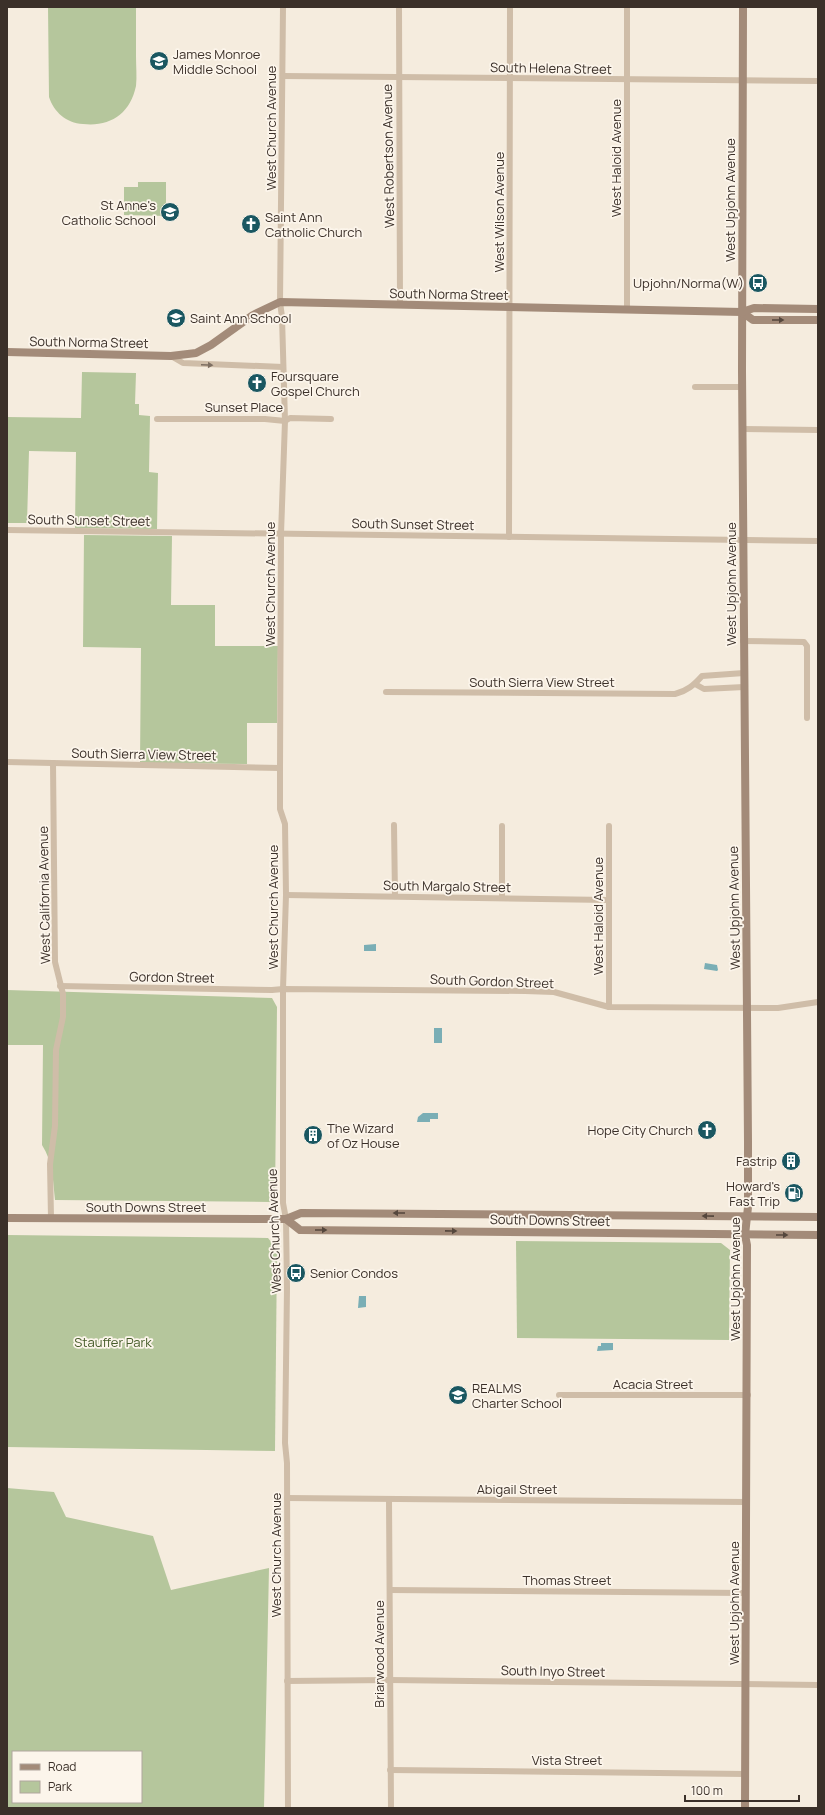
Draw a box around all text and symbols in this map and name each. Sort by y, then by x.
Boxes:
place label: James Monroe Middle School [173,45,261,78]
school or university icon: James Monroe Middle School [148,50,170,72]
street label: South Helena Street [490,58,612,78]
street label: West Church Avenue [262,65,280,190]
street label: West Robertson Avenue [378,83,398,228]
street label: West Haloid Avenue [607,98,625,217]
street label: West Upjohn Avenue [721,138,739,262]
street label: West Wilson Avenue [490,151,508,272]
place label: St Anne's Catholic School [62,196,156,229]
school or university icon: St Anne's Catholic School [159,201,181,223]
place label: Saint Ann Catholic Church [265,208,362,241]
church icon: Saint Ann Catholic Church [240,213,262,235]
bus stop icon: Upjohn/Norma(W) [747,272,769,294]
place label: Upjohn/Norma(W) [633,274,744,292]
street label: South Norma Street [389,284,509,304]
school or university icon: Saint Ann School [165,307,187,329]
place label: Saint Ann School [190,309,291,327]
one-way arrow [772,317,785,323]
street label: South Norma Street [29,332,149,352]
one-way arrow [201,362,214,368]
place label: Foursquare Gospel Church [271,367,360,400]
church icon: Foursquare Gospel Church [246,372,268,394]
street label: Sunset Place [205,398,284,416]
street label: South Sunset Street [27,510,151,530]
street label: South Sunset Street [351,514,475,534]
street label: West Church Avenue [261,521,279,646]
street label: West Upjohn Avenue [722,522,740,646]
street label: South Sierra View Street [469,673,615,691]
street label: South Sierra View Street [71,744,217,764]
street label: West California Avenue [34,825,54,964]
street label: West Church Avenue [264,844,282,969]
street label: West Upjohn Avenue [724,845,744,970]
street label: West Haloid Avenue [589,856,607,975]
street label: South Margalo Street [383,876,511,896]
street label: Gordon Street [129,967,215,987]
street label: South Gordon Street [430,970,554,992]
place label: The Wizard of Oz House [327,1119,400,1152]
church icon: Hope City Church [696,1119,718,1141]
place label: Hope City Church [587,1121,693,1139]
building icon: The Wizard of Oz House [302,1124,324,1146]
building icon: Fastrip [780,1150,802,1172]
place label: Fastrip [736,1152,777,1170]
street label: West Church Avenue [263,1168,285,1294]
place label: Howard's Fast Trip [726,1177,780,1210]
fuel station icon: Howard's Fast Trip [783,1182,805,1204]
street label: South Downs Street [86,1198,206,1216]
one-way arrow [392,1210,405,1216]
street label: South Downs Street [490,1210,610,1230]
one-way arrow [701,1213,714,1219]
street label: West Upjohn Avenue [726,1217,744,1341]
one-way arrow [315,1227,328,1233]
one-way arrow [445,1228,458,1234]
one-way arrow [776,1232,789,1238]
bus stop icon: Senior Condos [285,1262,307,1284]
place label: Senior Condos [310,1264,398,1282]
park label: Stauffer Park [74,1333,152,1351]
street label: Acacia Street [613,1375,693,1393]
place label: REALMS Charter School [472,1379,562,1412]
school or university icon: REALMS Charter School [447,1384,469,1406]
street label: Abigail Street [477,1480,557,1498]
street label: West Church Avenue [267,1492,285,1617]
street label: West Upjohn Avenue [725,1541,743,1665]
street label: Thomas Street [522,1571,612,1589]
street label: Briarwood Avenue [370,1600,388,1708]
street label: South Inyo Street [501,1661,605,1681]
legend [12,1751,142,1803]
street label: Vista Street [532,1751,602,1769]
text: Road [48,1758,76,1775]
scale bar [685,1777,799,1803]
text: Park [48,1778,73,1795]
text: 100 m [691,1782,723,1799]

